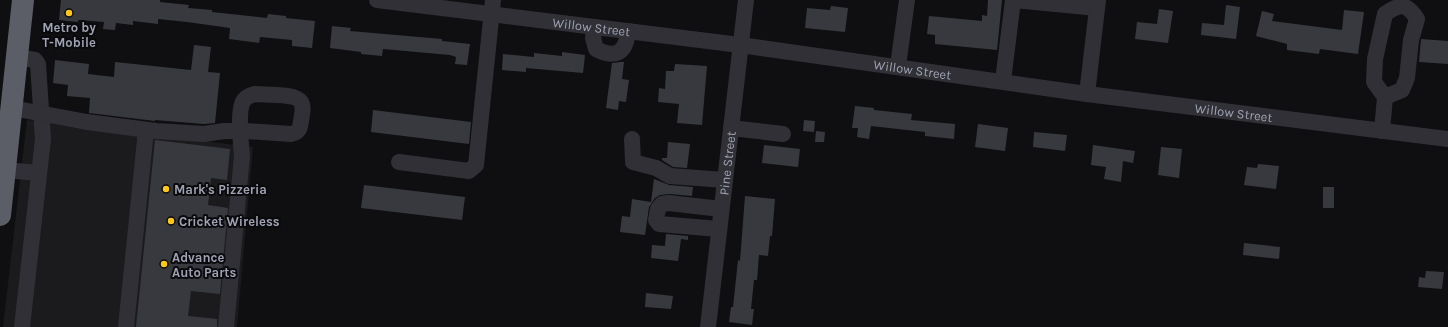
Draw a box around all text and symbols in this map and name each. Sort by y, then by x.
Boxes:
marker: Metro by T-Mobile [64,8,74,18]
street label: Willow Street [552,14,631,39]
place label: Metro by T-Mobile [42,20,96,50]
street label: Willow Street [873,56,952,82]
street label: Willow Street [1194,100,1273,125]
street label: Pine Street [716,130,738,196]
place label: Mark's Pizzeria [174,182,267,197]
marker: Mark's Pizzeria [161,184,171,194]
place label: Cricket Wireless [179,214,280,229]
marker: Cricket Wireless [166,216,176,226]
place label: Advance Auto Parts [172,250,236,280]
marker: Advance Auto Parts [159,259,169,269]

